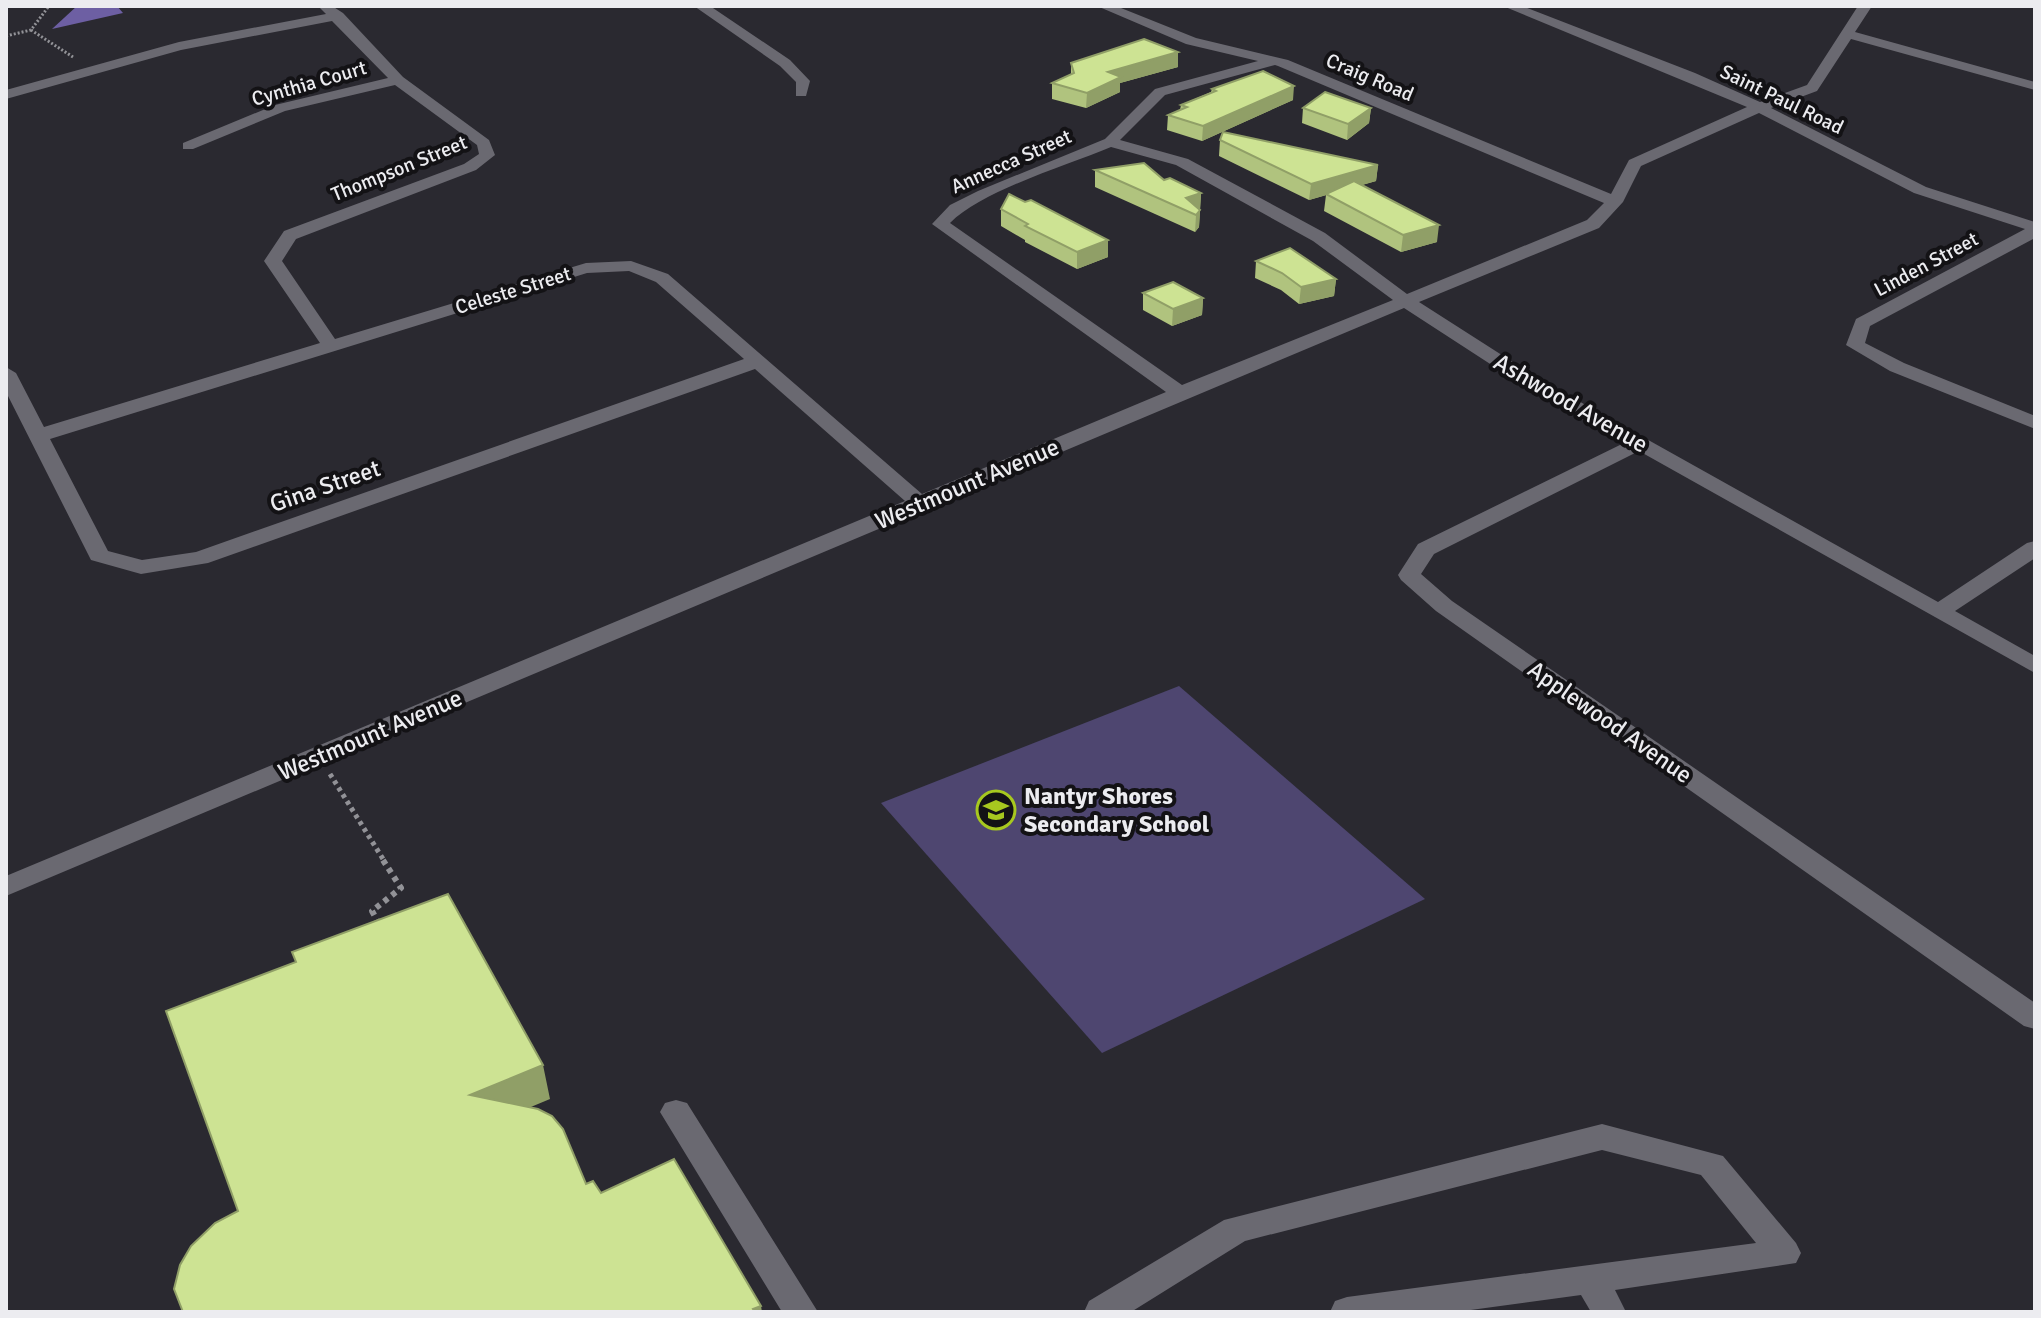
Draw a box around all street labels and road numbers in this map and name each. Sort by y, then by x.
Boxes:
street label: Craig Road [1322,48,1417,107]
street label: Cynthia Court [249,55,369,112]
street label: Saint Paul Road [1716,59,1848,140]
street label: Annecca Street [947,124,1075,199]
street label: Thompson Street [328,130,471,207]
street label: Linden Street [1870,227,1983,302]
street label: Celeste Street [452,261,574,320]
street label: Ashwood Avenue [1489,347,1653,459]
street label: Westmount Avenue [870,432,1064,536]
street label: Gina Street [266,453,384,519]
street label: Applewood Avenue [1522,654,1698,790]
street label: Westmount Avenue [273,683,467,787]

